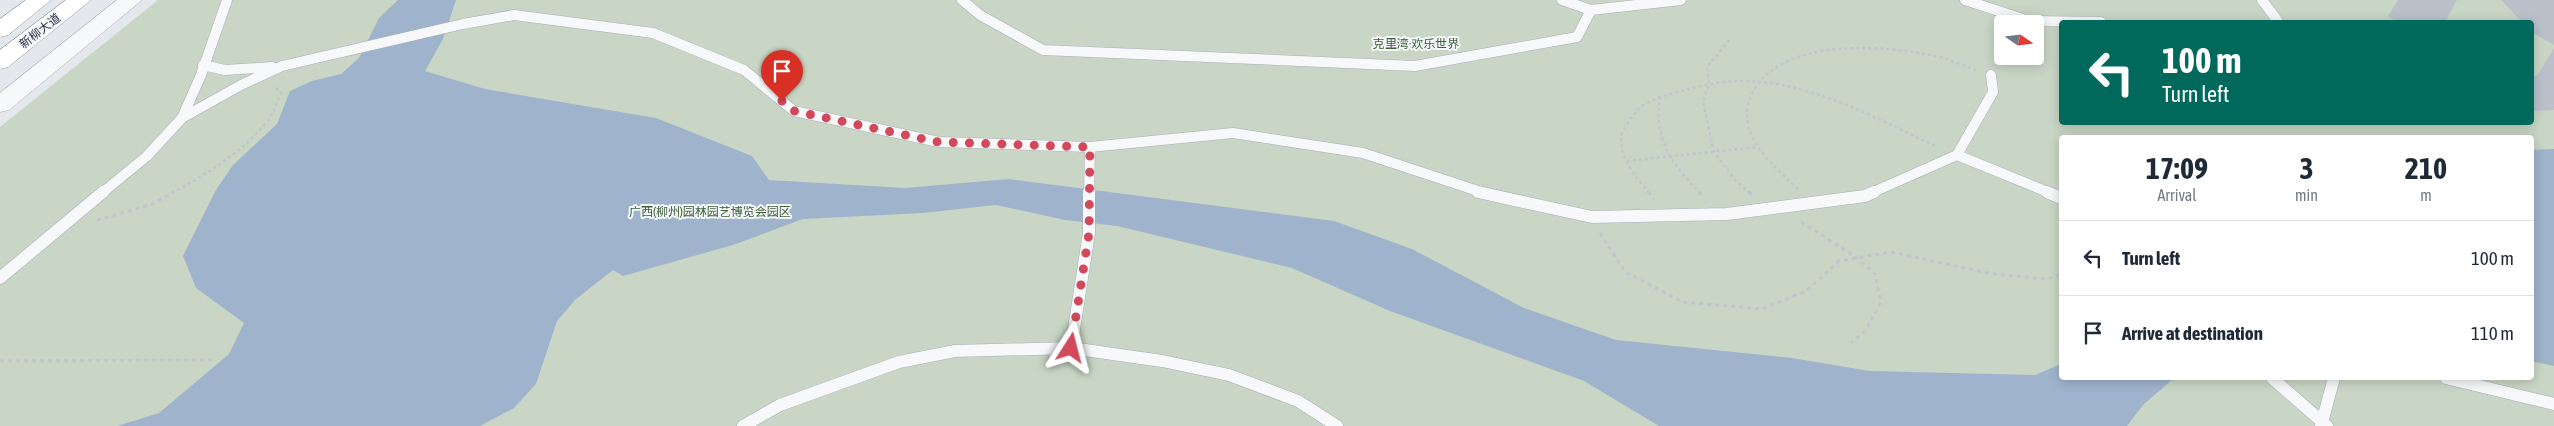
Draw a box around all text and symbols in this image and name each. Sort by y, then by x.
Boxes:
street label: 新柳大道 [17,11,63,51]
north arrow [1994,15,2044,65]
map controls [1994,15,2044,65]
park label: 克里湾·欢乐世界 [1373,37,1459,51]
icon: left [2079,40,2144,105]
text: 100 m [2162,40,2241,80]
pin [761,50,803,101]
icon: arrive [768,57,796,85]
text: Turn left [2162,81,2229,107]
text: 17:09 [2146,151,2208,185]
text: 3 [2299,151,2314,185]
text: 210 [2405,151,2447,185]
text: Arrival [2157,186,2197,204]
text: min [2295,186,2318,204]
text: m [2420,186,2432,204]
park label: 广西(柳州)园林园艺博览会园区 [629,205,791,219]
icon: left [2079,244,2107,272]
text: Turn left [2122,247,2180,269]
text: 100 m [2471,247,2514,269]
icon: arrive [2079,319,2107,347]
position arrow [1044,321,1096,373]
text: Arrive at destination [2122,322,2263,344]
text: 110 m [2471,322,2514,344]

